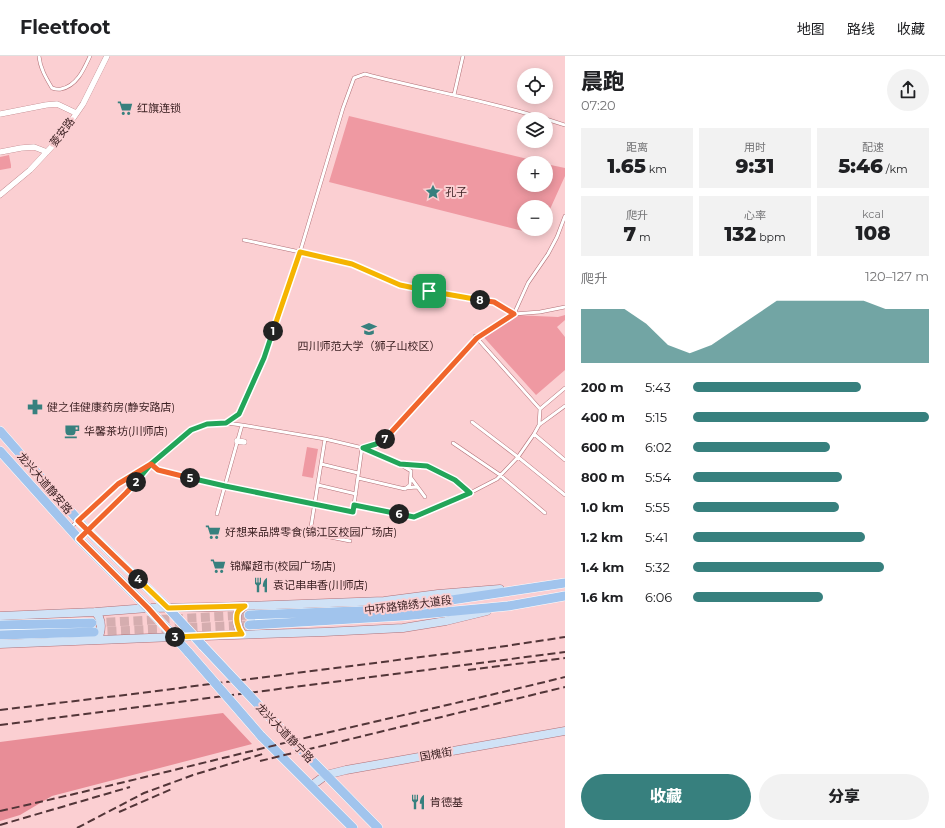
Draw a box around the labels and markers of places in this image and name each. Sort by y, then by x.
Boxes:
supermarket icon: 红旗连锁 [116,99,134,117]
place label: 红旗连锁 [137,101,181,115]
place icon: 孔子 [424,183,442,201]
place label: 孔子 [445,185,467,199]
pin [412,274,446,308]
pin: 8 [470,290,490,310]
school or university icon: 四川师范大学（狮子山校区） [360,320,378,338]
pin: 1 [263,321,283,341]
place label: 四川师范大学（狮子山校区） [298,339,441,353]
pharmacy icon: 健之佳健康药房(静安路店) [26,398,44,416]
place label: 健之佳健康药房(静安路店) [47,400,175,414]
cafe icon: 华馨茶坊(川师店) [63,422,81,440]
place label: 华馨茶坊(川师店) [84,424,168,438]
pin: 7 [375,429,395,449]
pin: 5 [180,468,200,488]
pin: 2 [126,472,146,492]
pin: 6 [389,504,409,524]
supermarket icon: 好想来品牌零食(锦江区校园广场店) [204,523,222,541]
place label: 好想来品牌零食(锦江区校园广场店) [225,525,397,539]
supermarket icon: 锦耀超市(校园广场店) [209,557,227,575]
place label: 锦耀超市(校园广场店) [230,559,336,573]
pin: 4 [128,569,148,589]
restaurant icon: 袁记串串香(川师店) [252,576,270,594]
place label: 袁记串串香(川师店) [273,578,368,592]
pin: 3 [165,627,185,647]
restaurant icon: 肯德基 [409,793,427,811]
place label: 肯德基 [430,795,463,809]

